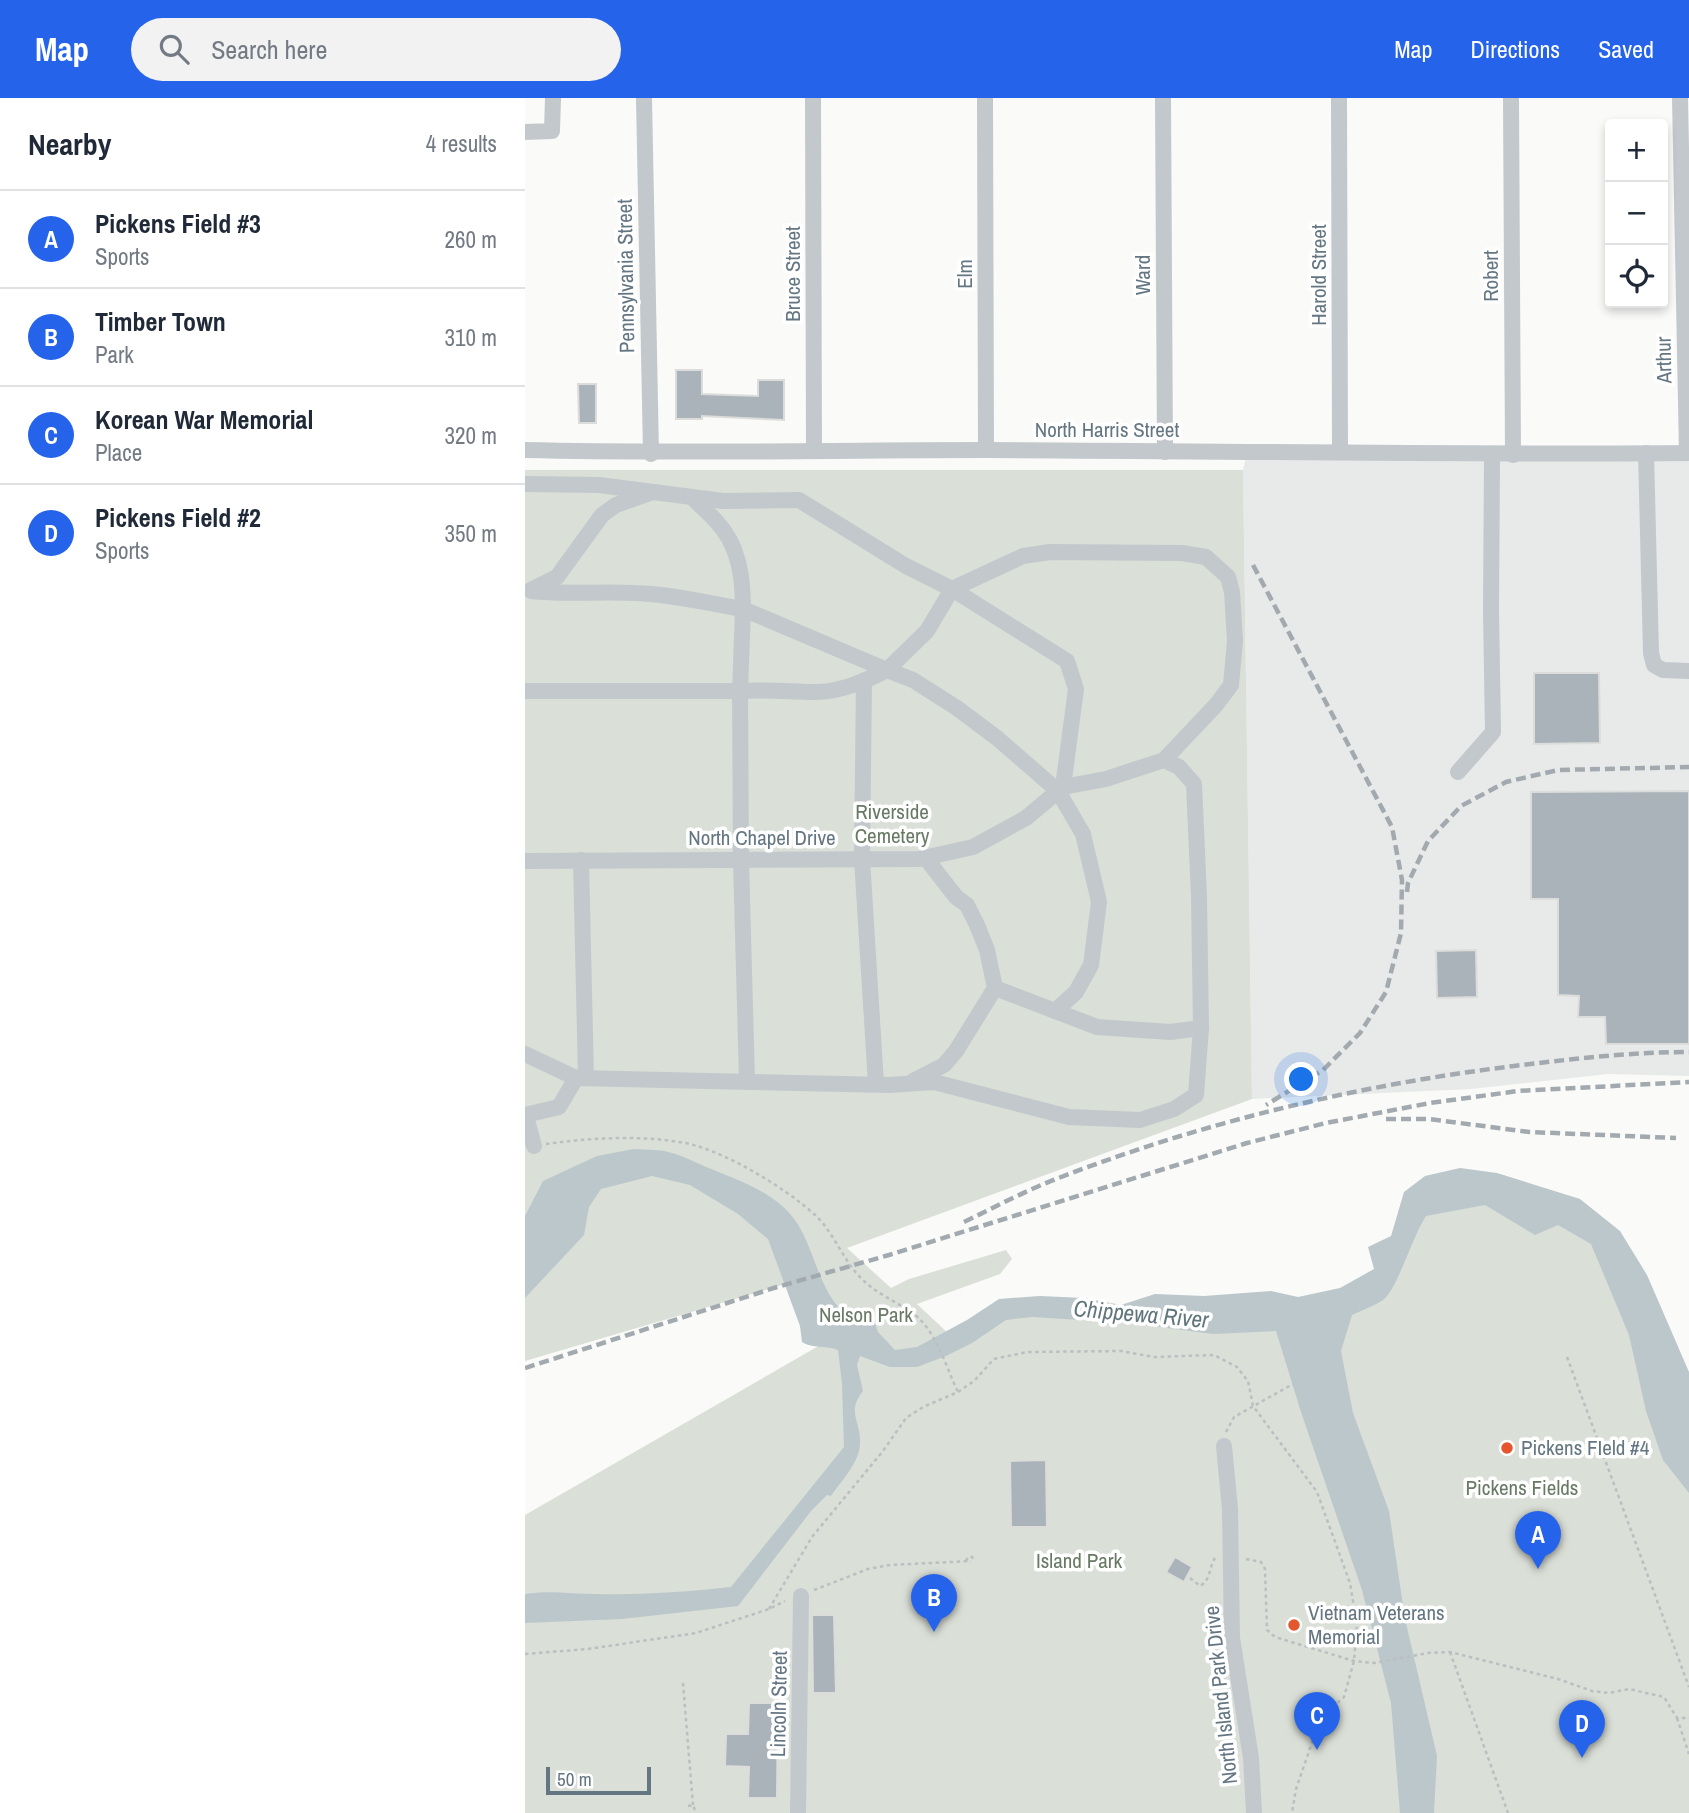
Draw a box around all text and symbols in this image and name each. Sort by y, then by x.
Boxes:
search box [131,18,621,81]
text: Map [35,27,89,71]
icon: search [155,30,193,68]
text: Search here [211,32,327,67]
text: Map [1394,33,1432,65]
text: Directions [1470,33,1560,65]
text: Saved [1598,33,1654,65]
map controls [1605,119,1668,308]
button: + [1605,119,1668,182]
text: Nearby [28,124,111,164]
text: 4 results [426,128,497,159]
button: − [1605,182,1668,245]
street label: Pennsylvania Street [610,198,641,353]
text: Pickens Field #3 [95,206,261,241]
text: A [44,224,58,255]
text: 260 m [445,224,497,255]
street label: Harold Street [1304,224,1333,326]
street label: Bruce Street [778,226,807,322]
text: Sports [95,241,150,272]
button: locate [1605,245,1668,308]
street label: Robert [1476,250,1505,302]
street label: Ward [1128,255,1157,295]
street label: Elm [950,259,979,289]
text: Timber Town [95,304,226,339]
text: B [44,322,58,353]
text: 310 m [445,322,497,353]
street label: Arthur [1649,336,1678,385]
text: Park [95,339,134,370]
text: Korean War Memorial [95,402,313,437]
street label: North Harris Street [1035,415,1179,444]
text: C [44,420,58,451]
text: 320 m [445,420,497,451]
text: Place [95,437,142,468]
text: Pickens Field #2 [95,500,261,535]
text: D [44,518,58,549]
text: 350 m [445,518,497,549]
text: Sports [95,535,150,566]
park label: Riverside Cemetery [855,797,930,850]
street label: North Chapel Drive [688,823,836,852]
your location [1284,1062,1318,1096]
water label: Chippewa River [1072,1292,1210,1335]
park label: Nelson Park [819,1300,913,1329]
place label: Pickens FIeld #4 [1521,1433,1650,1462]
marker: Pickens FIeld #4 [1499,1440,1515,1456]
park label: Pickens Fields [1466,1473,1578,1502]
pin: A [1515,1511,1561,1569]
park label: Island Park [1036,1546,1122,1575]
pin: B [911,1574,957,1632]
place label: Vietnam Veterans Memorial [1308,1598,1445,1651]
street label: North Island Park Drive [1197,1605,1244,1786]
marker: Vietnam Veterans Memorial [1286,1617,1302,1633]
street label: Lincoln Street [763,1650,794,1757]
pin: C [1294,1692,1340,1750]
pin: D [1559,1700,1605,1758]
scale bar [546,1764,651,1796]
text: 50 m [557,1766,592,1792]

